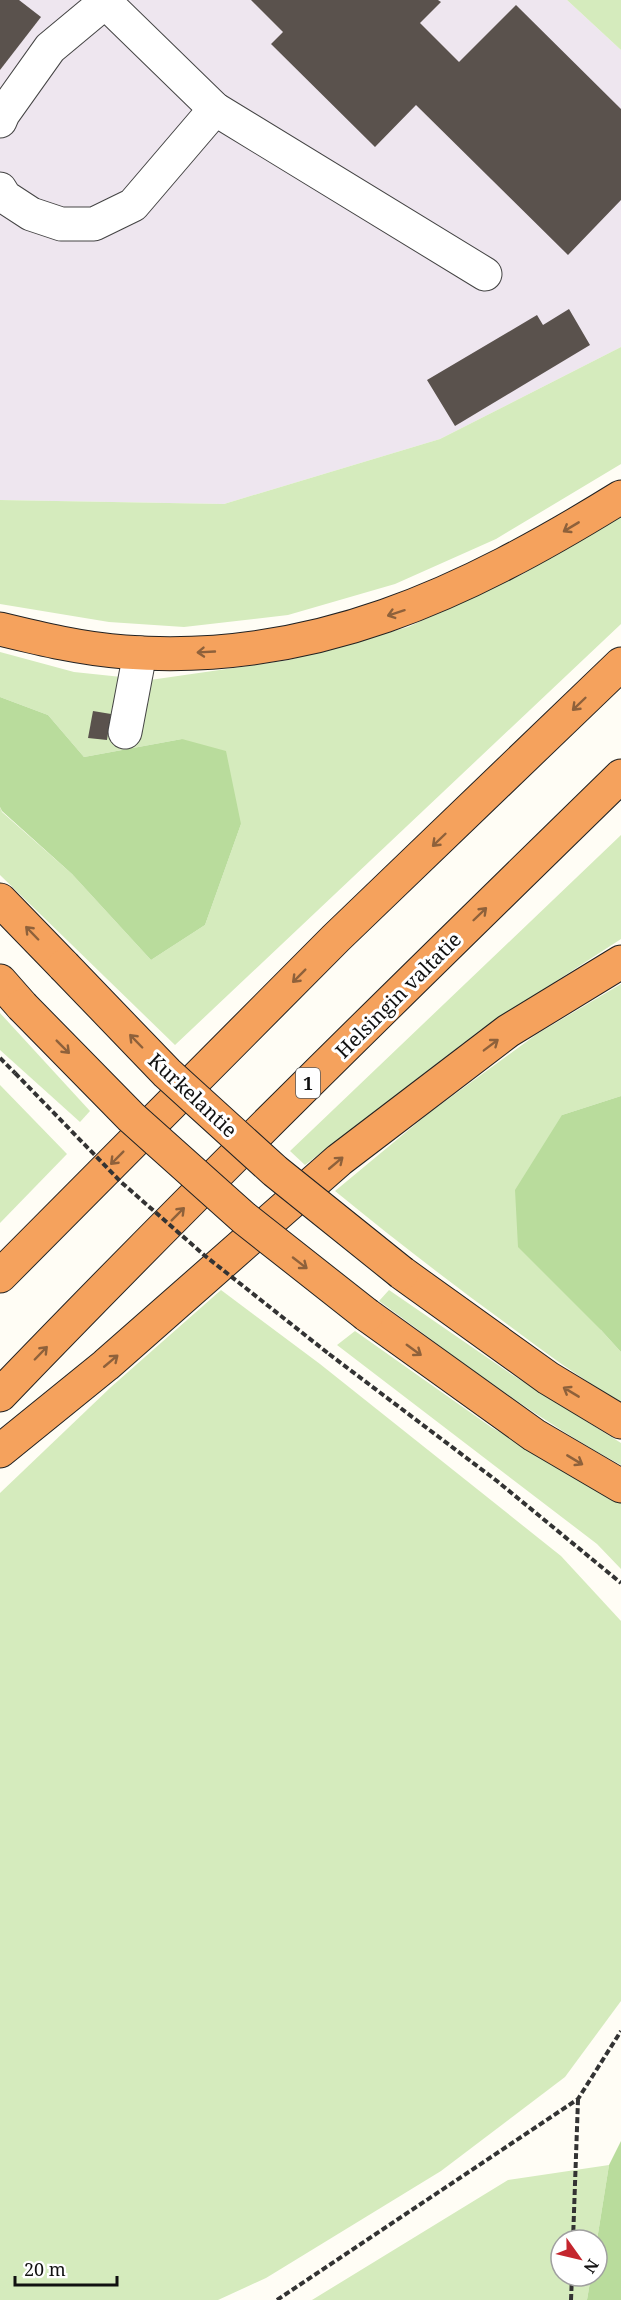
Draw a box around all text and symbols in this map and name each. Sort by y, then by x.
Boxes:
one-way arrow [563,521,580,533]
one-way arrow [387,608,406,619]
one-way arrow [196,646,216,657]
one-way arrow [571,697,586,711]
one-way arrow [431,832,446,847]
one-way arrow [472,907,487,921]
one-way arrow [25,925,39,940]
street label: Helsingin valtatie [329,926,467,1064]
one-way arrow [292,968,306,983]
one-way arrow [129,1034,144,1049]
one-way arrow [482,1038,498,1051]
one-way arrow [56,1040,70,1055]
street label: Kurkelantie [143,1047,243,1143]
road number: 1 [296,1068,320,1098]
one-way arrow [109,1151,124,1166]
one-way arrow [328,1156,343,1170]
one-way arrow [170,1207,185,1222]
one-way arrow [292,1256,308,1269]
one-way arrow [406,1344,422,1356]
one-way arrow [33,1346,47,1361]
one-way arrow [103,1354,118,1368]
one-way arrow [563,1385,580,1397]
one-way arrow [566,1454,583,1466]
north arrow [549,2228,609,2288]
scale bar [15,2249,117,2287]
text: N [579,2255,604,2278]
text: 20 m [24,2257,66,2281]

